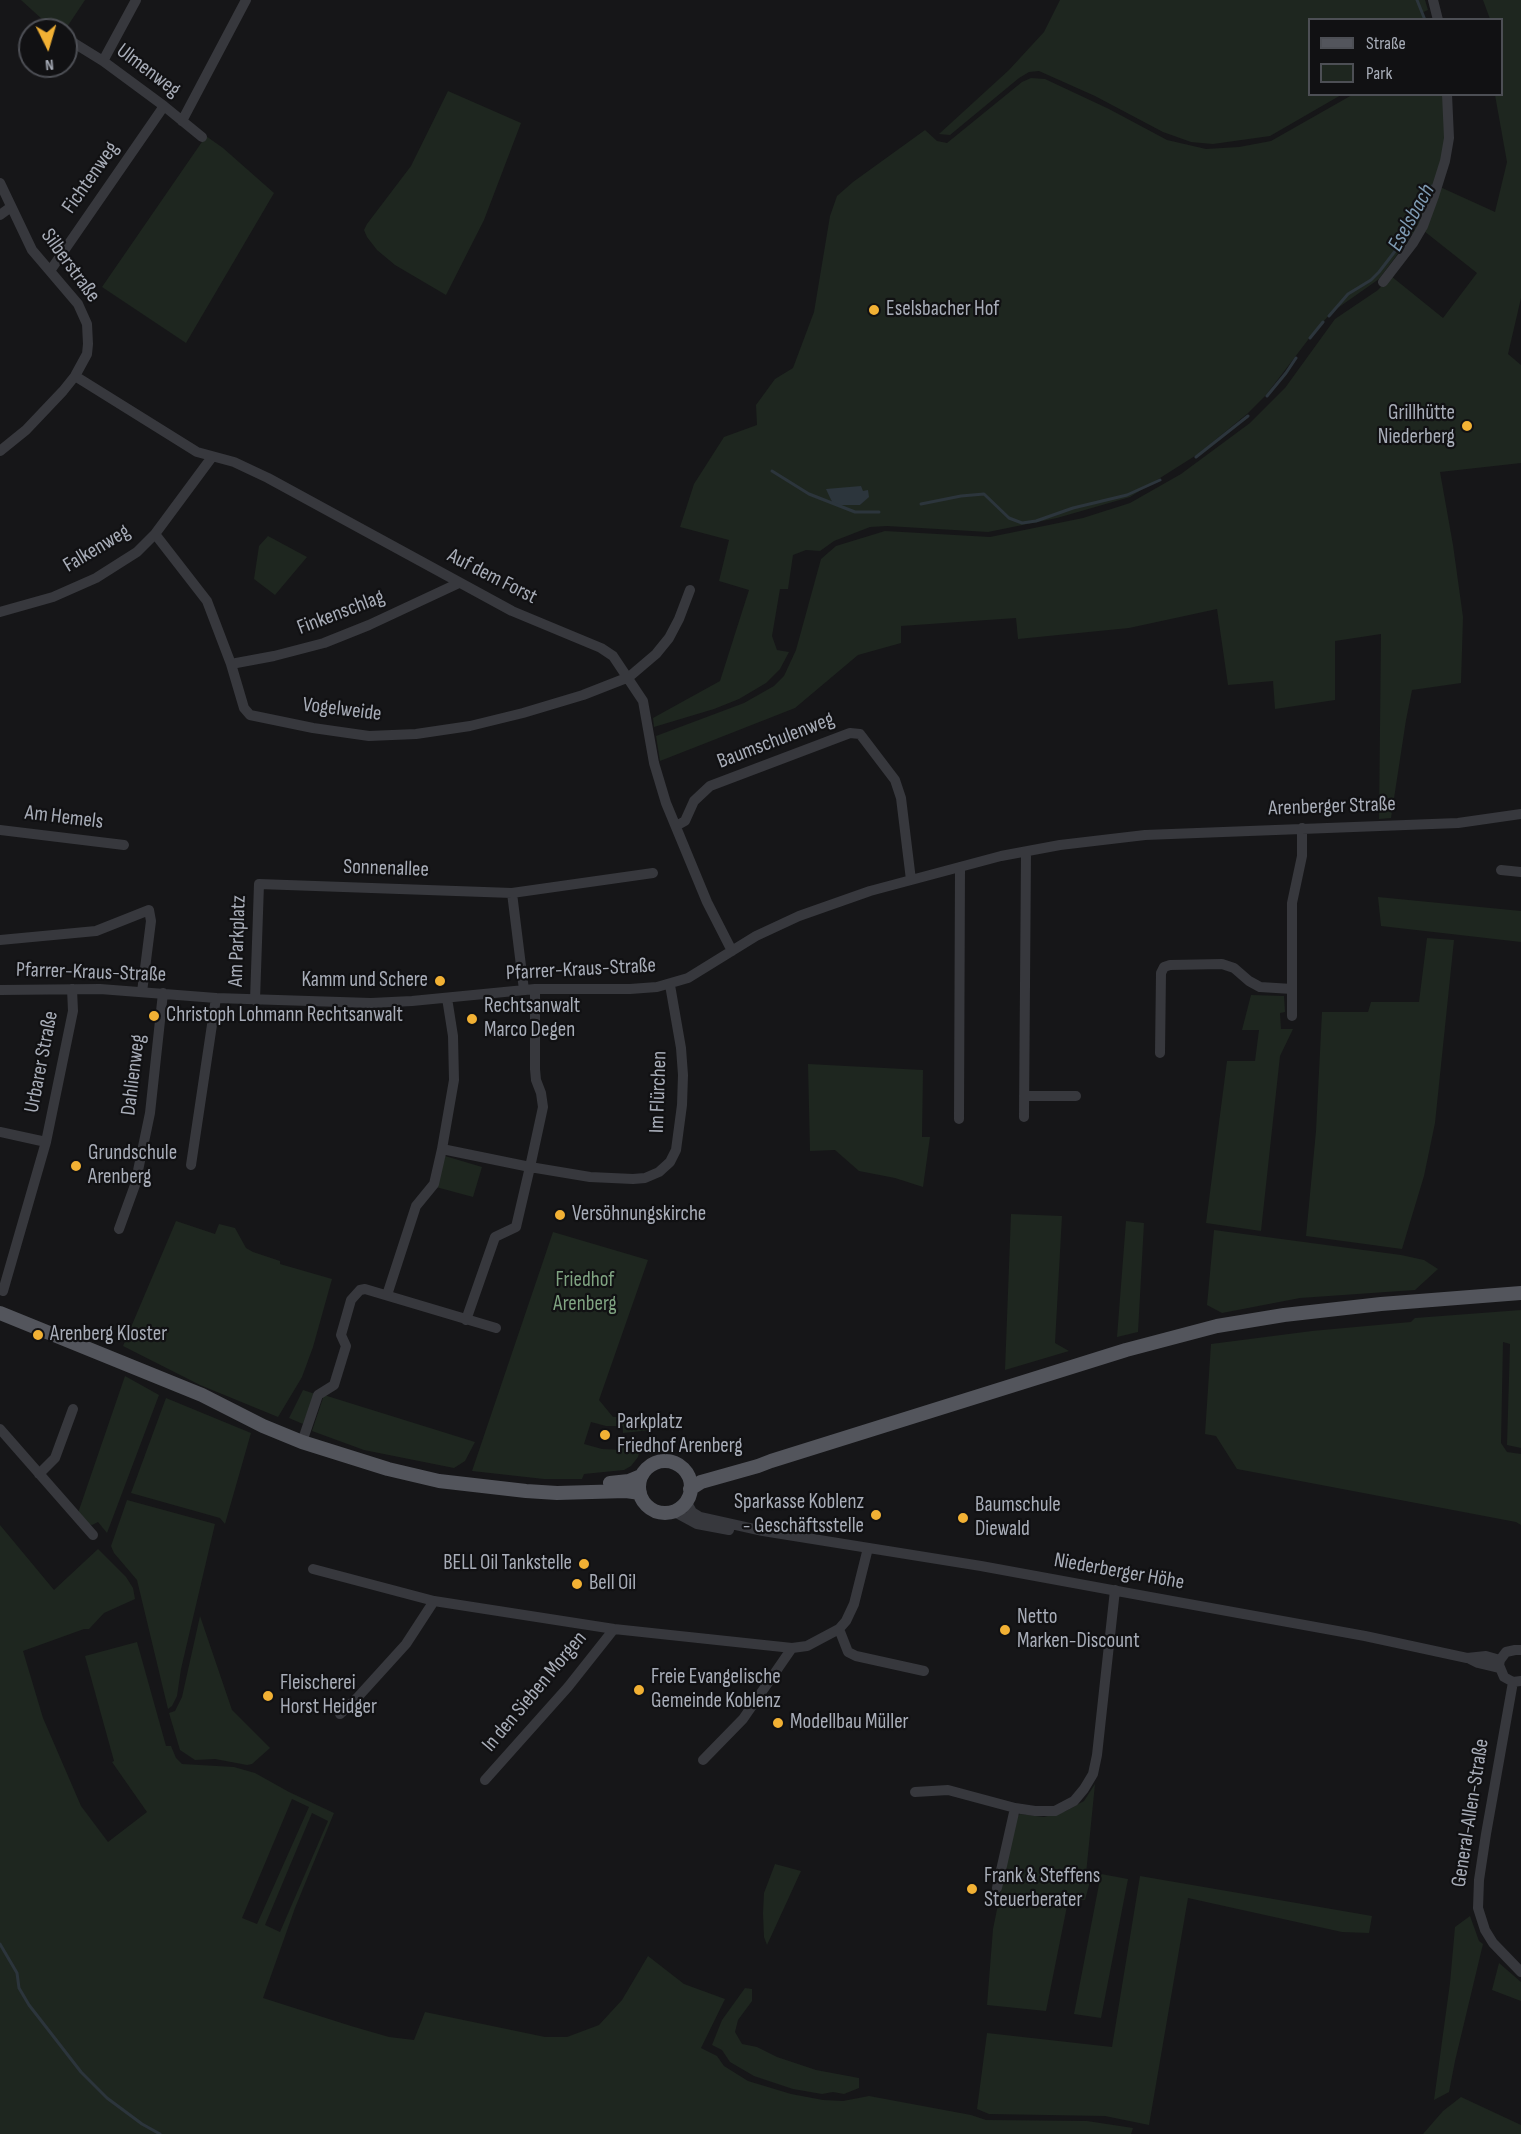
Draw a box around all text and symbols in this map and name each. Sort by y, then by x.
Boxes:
north arrow [18,18,78,78]
legend [1308,18,1503,96]
text: Straße [1366,33,1406,54]
street label: Ulmenweg [111,39,185,103]
text: N [44,55,55,74]
text: Park [1366,63,1392,84]
street label: Fichtenweg [57,137,125,219]
water label: Eselsbach [1383,180,1441,256]
street label: Silberstraße [35,224,105,308]
place label: Eselsbacher Hof [886,297,999,323]
marker: Eselsbacher Hof [867,303,881,317]
place label: Grillhütte Niederberg [1378,401,1455,451]
marker: Grillhütte Niederberg [1460,419,1474,433]
street label: Falkenweg [59,519,135,579]
street label: Auf dem Forst [443,544,541,610]
street label: Finkenschlag [294,585,388,641]
street label: Vogelweide [301,693,383,727]
street label: Baumschulenweg [714,707,838,775]
street label: Arenberger Straße [1268,792,1396,822]
street label: Am Hemels [23,801,105,835]
street label: Sonnenallee [343,855,429,883]
street label: Am Parkplatz [224,895,252,987]
street label: Pfarrer-Kraus-Straße [505,953,657,987]
street label: Pfarrer-Kraus-Straße [15,958,167,988]
place label: Kamm und Schere [301,968,428,994]
marker: Kamm und Schere [433,974,447,988]
place label: Rechtsanwalt Marco Degen [484,994,580,1044]
place label: Christoph Lohmann Rechtsanwalt [166,1003,403,1029]
street label: Urbarer Straße [20,1009,64,1115]
marker: Christoph Lohmann Rechtsanwalt [147,1009,161,1023]
marker: Rechtsanwalt Marco Degen [465,1012,479,1026]
street label: Dahlienweg [117,1033,151,1117]
street label: Im Flürchen [645,1050,673,1134]
place label: Grundschule Arenberg [88,1141,177,1191]
marker: Grundschule Arenberg [69,1159,83,1173]
place label: Versöhnungskirche [572,1202,706,1228]
marker: Versöhnungskirche [553,1208,567,1222]
park label: Friedhof Arenberg [553,1268,617,1318]
place label: Arenberg Kloster [50,1322,167,1348]
marker: Arenberg Kloster [31,1328,45,1342]
place label: Parkplatz Friedhof Arenberg [617,1410,743,1460]
marker: Parkplatz Friedhof Arenberg [598,1428,612,1442]
place label: Sparkasse Koblenz - Geschäftsstelle [734,1490,864,1540]
place label: Baumschule Diewald [975,1493,1061,1543]
marker: Sparkasse Koblenz - Geschäftsstelle [869,1508,883,1522]
marker: Baumschule Diewald [956,1511,970,1525]
street label: Niederberger Höhe [1052,1548,1186,1596]
place label: BELL Oil Tankstelle [443,1551,572,1577]
marker: BELL Oil Tankstelle [577,1557,591,1571]
place label: Bell Oil [589,1571,636,1597]
marker: Bell Oil [570,1577,584,1591]
place label: Netto Marken-Discount [1017,1605,1140,1655]
marker: Netto Marken-Discount [998,1623,1012,1637]
street label: In den Sieben Morgen [477,1627,593,1757]
place label: Freie Evangelische Gemeinde Koblenz [651,1665,781,1715]
place label: Fleischerei Horst Heidger [280,1671,377,1721]
marker: Freie Evangelische Gemeinde Koblenz [632,1683,646,1697]
marker: Fleischerei Horst Heidger [261,1689,275,1703]
place label: Modellbau Müller [790,1710,909,1736]
marker: Modellbau Müller [771,1716,785,1730]
street label: General-Allen-Straße [1447,1737,1495,1889]
place label: Frank & Steffens Steuerberater [984,1864,1100,1914]
marker: Frank & Steffens Steuerberater [965,1882,979,1896]

